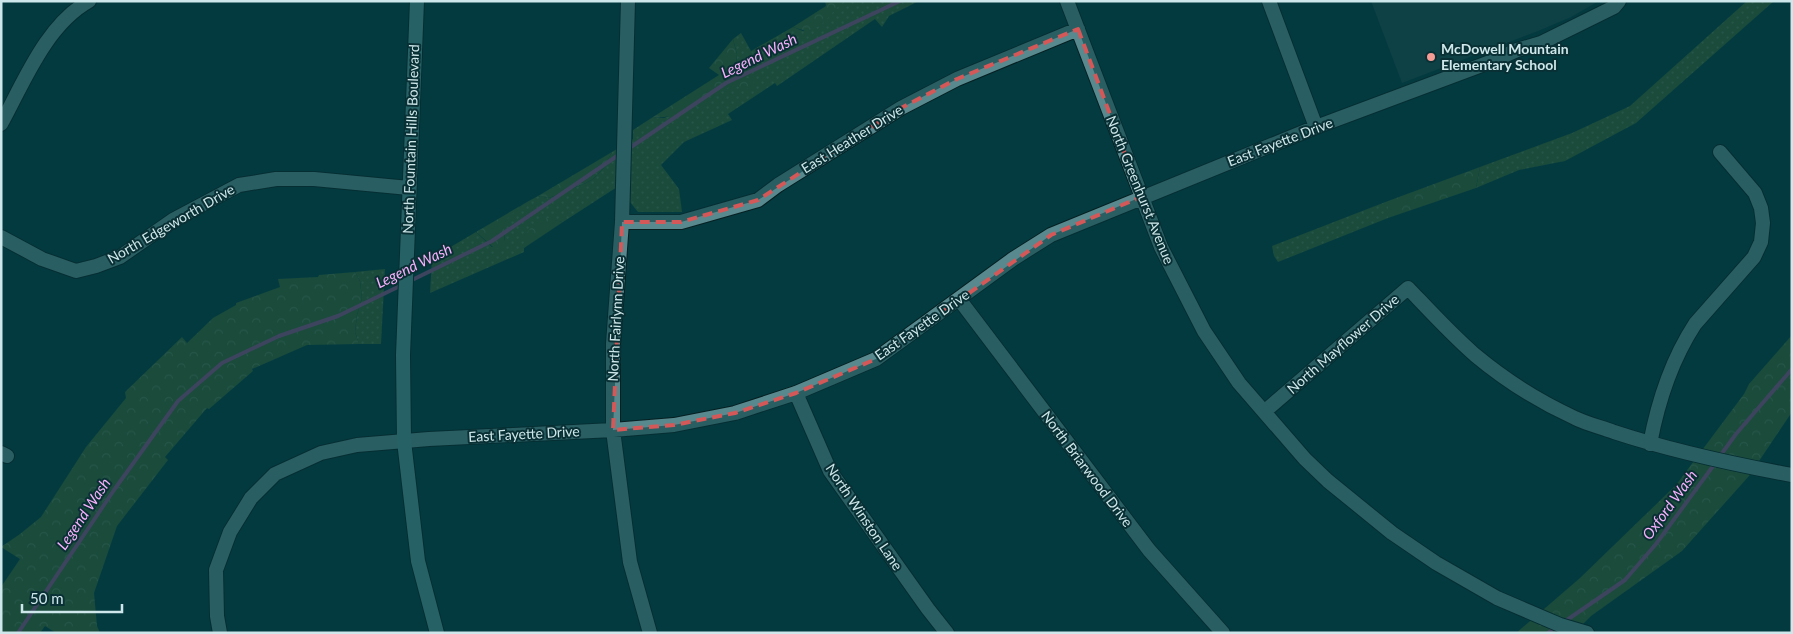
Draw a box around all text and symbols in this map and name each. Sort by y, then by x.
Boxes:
water label: Legend Wash [718,29,800,81]
place label: McDowell Mountain Elementary School [1441,40,1569,73]
street label: North Fountain Hills Boulevard [399,44,422,234]
marker: McDowell Mountain Elementary School [1425,51,1437,63]
street label: East Heather Drive [798,101,906,177]
street label: North Greenhurst Avenue [1103,113,1178,267]
street label: East Fayette Drive [1225,114,1335,169]
street label: North Edgeworth Drive [104,180,237,267]
water label: Legend Wash [373,239,455,291]
street label: North Fairlynn Drive [604,256,627,382]
street label: East Fayette Drive [871,286,972,364]
street label: North Mayflower Drive [1283,290,1402,397]
street label: North Briarwood Drive [1038,407,1137,530]
street label: East Fayette Drive [468,422,580,445]
street label: North Winston Lane [822,460,906,573]
water label: Oxford Wash [1638,466,1700,543]
water label: Legend Wash [53,474,114,553]
scale bar [22,582,122,614]
text: 50 m [30,589,64,607]

